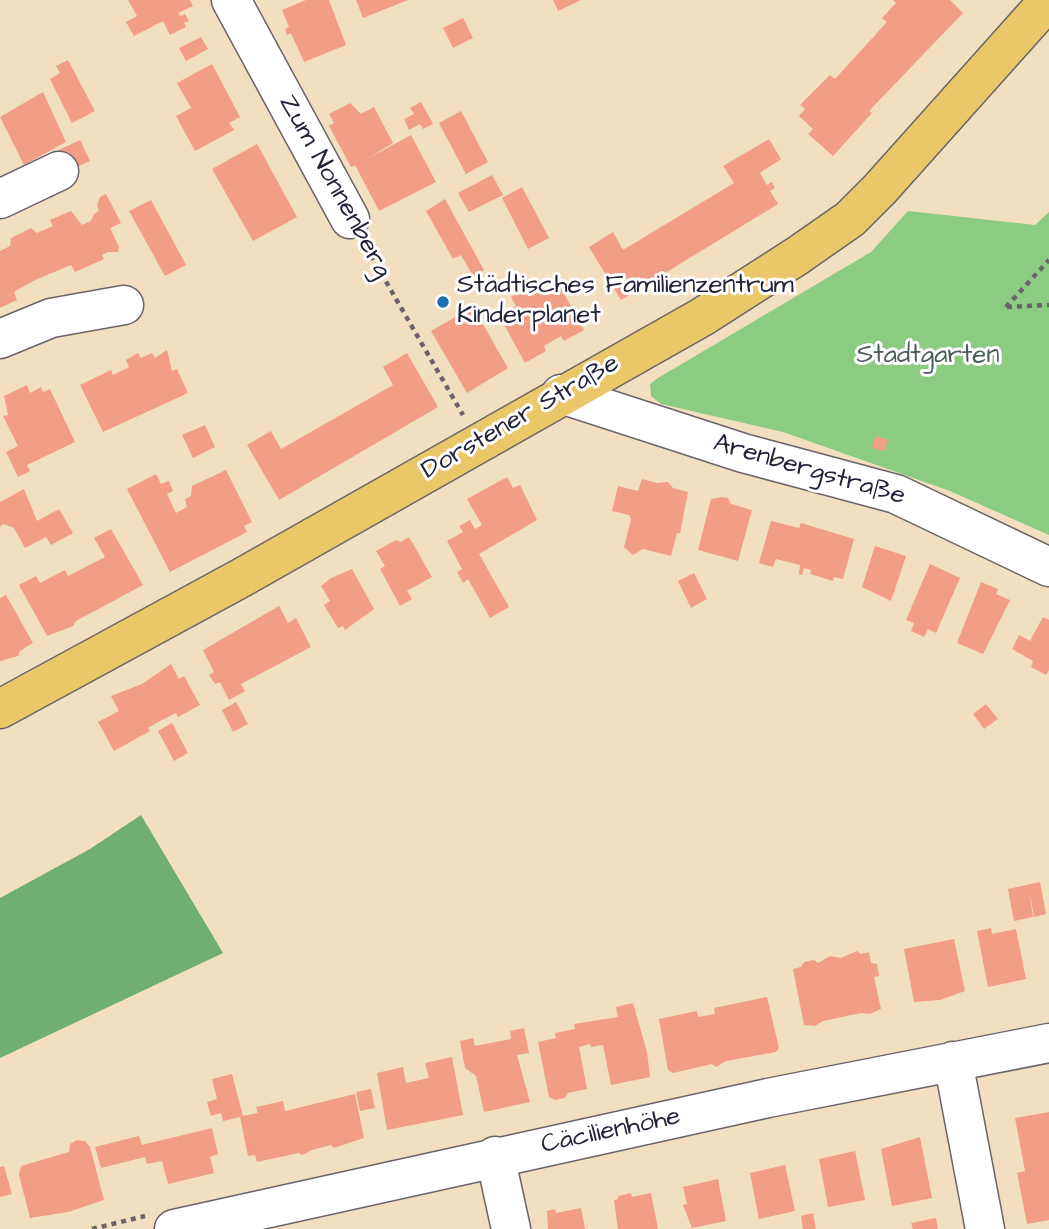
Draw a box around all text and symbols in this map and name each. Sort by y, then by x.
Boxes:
street label: Zum Nonnenberg [271,90,397,284]
place label: Städtisches Familienzentrum Kinderplanet [457,271,794,332]
marker: Städtisches Familienzentrum Kinderplanet [435,294,451,310]
park label: Stadtgarten [857,341,999,373]
street label: Dorstener Straße [417,349,625,487]
street label: Arenbergstraße [709,429,909,513]
street label: Cäcilienhöhe [539,1102,683,1162]

